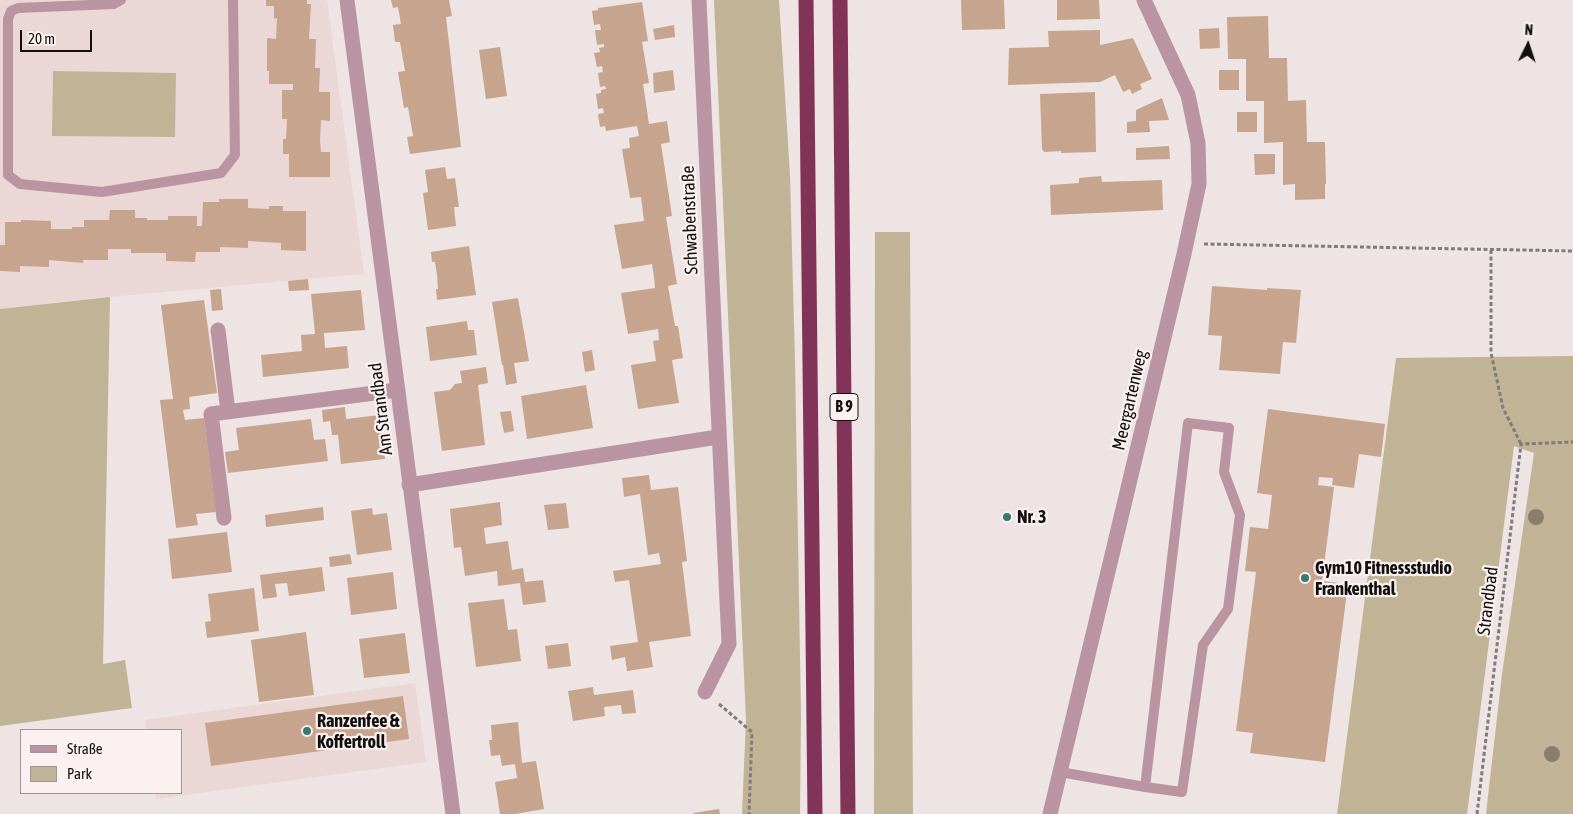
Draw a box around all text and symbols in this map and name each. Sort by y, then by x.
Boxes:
scale bar [22,20,95,52]
north arrow [1503,20,1553,70]
text: N [1524,22,1534,38]
text: 20 m [28,30,55,47]
street label: Schwabenstraße [677,165,703,275]
street label: Meergartenweg [1108,348,1152,452]
street label: Am Strandbad [365,362,397,456]
road number: B 9 [830,394,858,421]
place label: Nr. 3 [1017,506,1046,528]
marker: Nr. 3 [1001,511,1013,523]
place label: Gym10 Fitnessstudio Frankenthal [1315,557,1452,600]
street label: Strandbad [1473,566,1503,636]
marker: Gym10 Fitnessstudio Frankenthal [1299,572,1311,584]
place label: Ranzenfee & Koffertroll [317,710,399,752]
marker: Ranzenfee & Koffertroll [301,725,313,737]
legend [20,729,182,794]
text: Straße [67,740,103,757]
text: Park [67,765,92,782]

